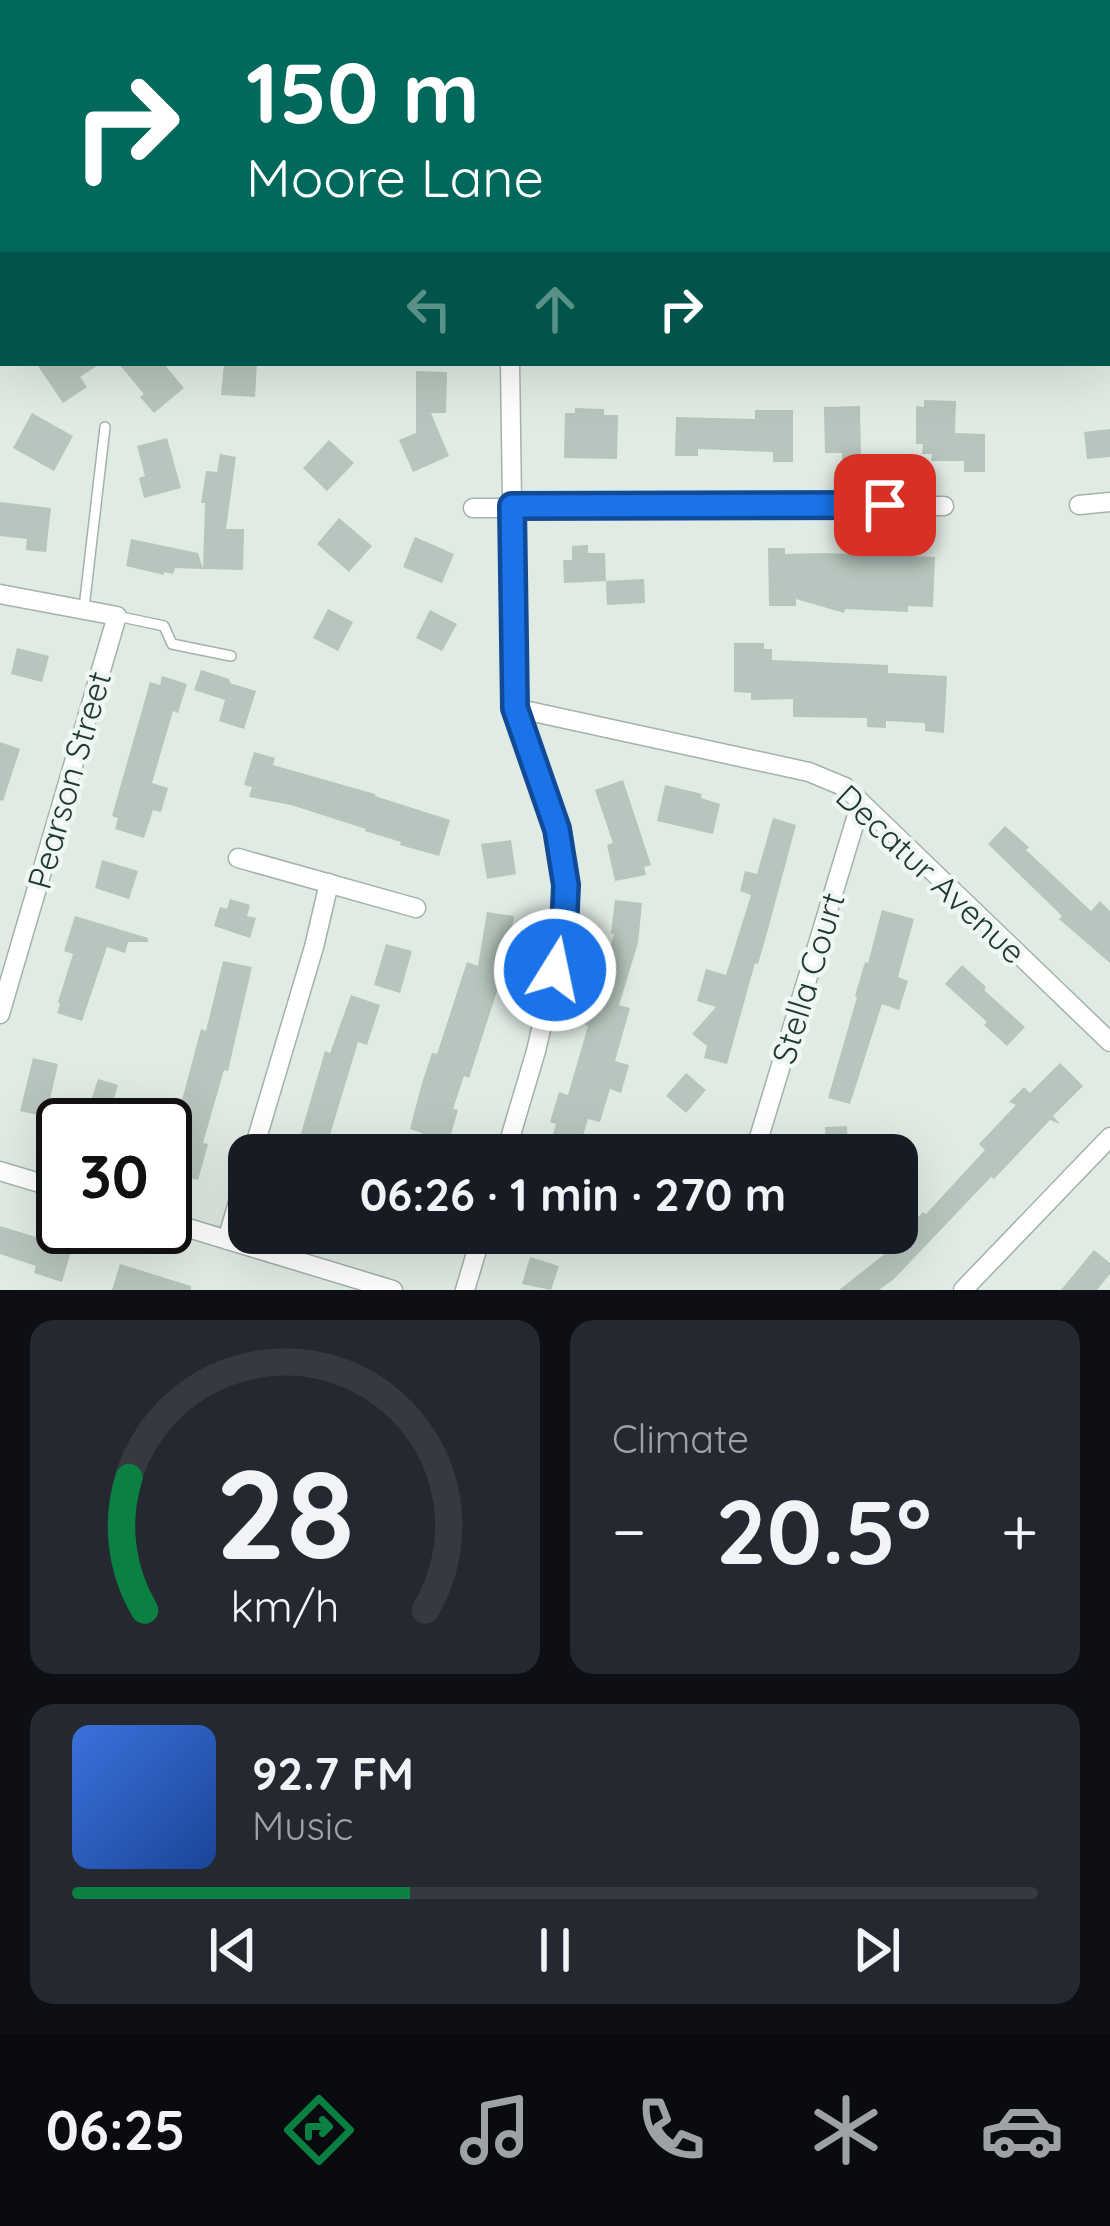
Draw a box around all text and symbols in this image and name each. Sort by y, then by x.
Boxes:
text: 150 m [246,39,480,144]
icon: right [48,48,204,204]
text: Moore Lane [246,143,544,211]
icon: left [396,276,462,342]
icon: ahead [522,276,588,342]
icon: right [648,276,714,342]
pin [834,454,936,556]
icon: arrive [852,472,918,538]
street label: Pearson Street [18,666,119,893]
street label: Decatur Avenue [828,775,1035,972]
street label: Stella Court [762,887,853,1068]
position arrow [492,907,618,1033]
speed limit sign: 30 [36,1098,192,1254]
text: 06:26 · 1 min · 270 m [360,1166,786,1222]
text: Climate [612,1414,749,1463]
text: 28 [215,1434,355,1590]
text: 20.5° [716,1474,932,1587]
text: − [612,1489,646,1572]
text: + [1001,1489,1038,1572]
text: km/h [231,1579,339,1633]
text: 92.7 FM [252,1745,414,1801]
text: Music [252,1801,353,1850]
icon: previous [200,1917,266,1983]
icon: pause [522,1917,588,1983]
icon: next [844,1917,910,1983]
icon: directions [277,2088,361,2172]
icon: music [453,2088,537,2172]
icon: phone [629,2088,713,2172]
icon: climate [804,2088,888,2172]
icon: car [980,2088,1064,2172]
text: 06:25 [46,2096,185,2164]

